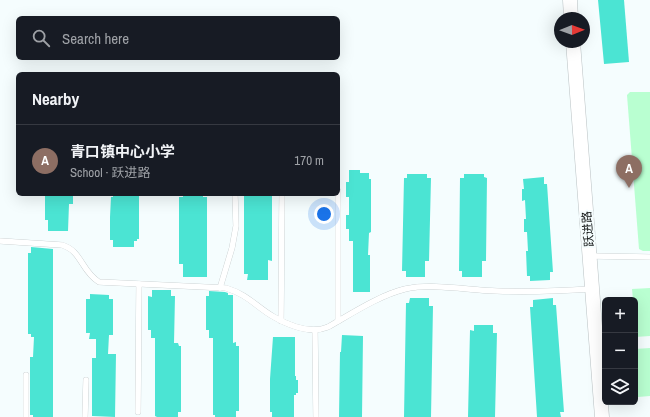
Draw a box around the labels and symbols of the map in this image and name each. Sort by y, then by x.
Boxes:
north arrow [554,12,590,48]
pin: A [616,155,642,188]
your location [314,204,334,224]
street label: 跃进路 [578,210,598,248]

